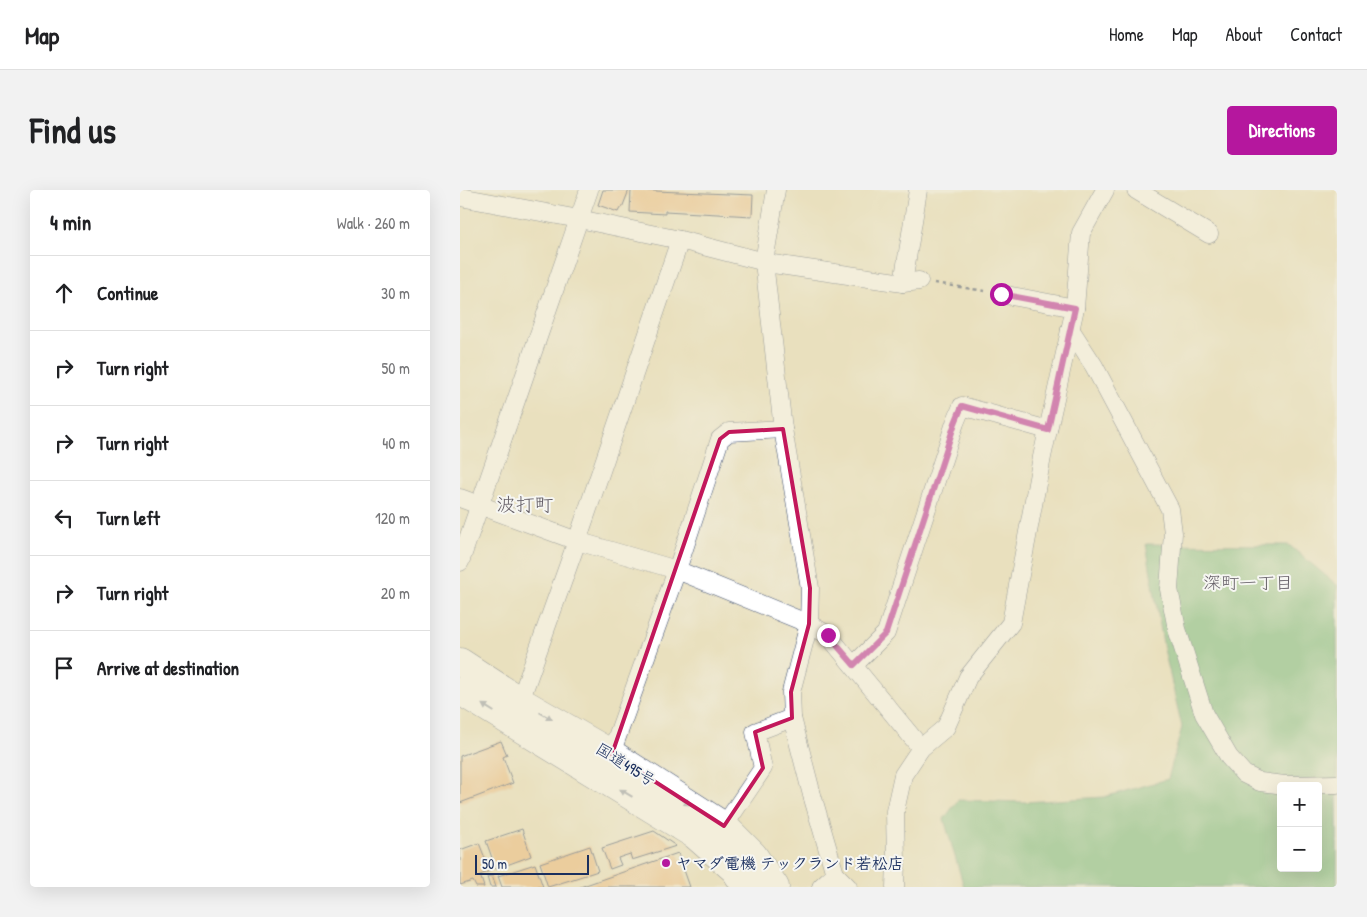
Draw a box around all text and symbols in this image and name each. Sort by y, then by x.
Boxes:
text: Map [25,19,59,51]
text: Home [1109,22,1144,47]
text: Map [1172,22,1197,47]
text: About [1225,22,1262,47]
text: Contact [1290,22,1342,47]
button: Directions [1227,106,1337,155]
text: Find us [30,107,116,154]
text: 4 min [50,208,91,237]
text: Walk · 260 m [337,212,410,234]
icon: ahead [50,279,78,307]
text: Continue [97,280,158,306]
text: 30 m [381,282,410,304]
route start [990,283,1013,306]
icon: right [50,354,78,382]
text: Turn right [97,355,168,381]
text: 50 m [382,357,410,379]
icon: right [50,429,78,457]
text: Turn right [97,430,168,456]
text: 40 m [382,432,410,454]
district label: 波打町 [496,491,554,517]
icon: left [50,504,78,532]
text: Turn left [97,505,160,531]
text: 120 m [375,507,410,529]
district label: 深町一丁目 [1203,570,1293,595]
icon: right [50,579,78,607]
text: Turn right [97,580,168,606]
text: 20 m [381,582,410,604]
route end [817,624,840,647]
icon: arrive [50,654,78,682]
text: Arrive at destination [97,655,239,681]
one-way arrow [481,704,494,713]
one-way arrow [538,712,553,720]
street label: 国道495号 [592,737,660,791]
map controls [1277,782,1322,872]
button: + [1277,782,1322,827]
one-way arrow [620,789,633,798]
one-way arrow [678,796,691,806]
button: − [1277,827,1322,872]
scale bar [475,852,589,875]
place label: ヤマダ電機 テックランド若松店 [676,852,904,874]
text: 50 m [482,854,507,873]
marker: ヤマダ電機 テックランド若松店 [660,857,672,869]

